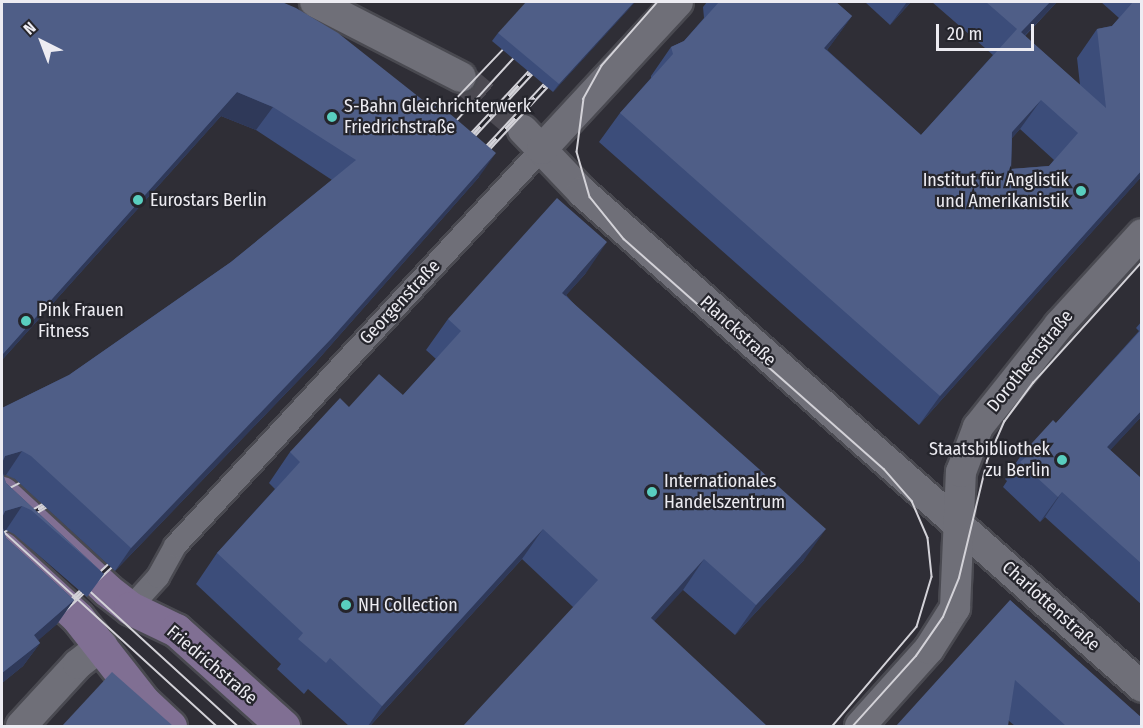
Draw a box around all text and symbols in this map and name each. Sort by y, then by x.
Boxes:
north arrow [12,12,72,72]
scale bar [939,12,1036,50]
text: N [20,18,40,39]
text: 20 m [947,23,982,45]
place label: S-Bahn Gleichrichterwerk Friedrichstraße [344,96,531,138]
marker: S-Bahn Gleichrichterwerk Friedrichstraße [325,110,339,124]
place label: Institut für Anglistik und Amerikanistik [923,170,1069,213]
marker: Institut für Anglistik und Amerikanistik [1074,184,1088,198]
place label: Eurostars Berlin [150,189,267,211]
marker: Eurostars Berlin [131,193,145,207]
street label: Georgenstraße [355,255,445,349]
street label: Planckstraße [696,291,780,371]
place label: Pink Frauen Fitness [38,300,124,342]
street label: Dorotheenstraße [982,306,1078,416]
marker: Pink Frauen Fitness [19,314,33,328]
place label: Staatsbibliothek zu Berlin [929,439,1050,482]
marker: Staatsbibliothek zu Berlin [1055,453,1069,467]
place label: Internationales Handelszentrum [664,471,785,514]
marker: Internationales Handelszentrum [645,485,659,499]
street label: Charlottenstraße [998,556,1104,656]
place label: NH Collection [358,594,458,616]
marker: NH Collection [339,598,353,612]
street label: Friedrichstraße [162,621,262,709]

